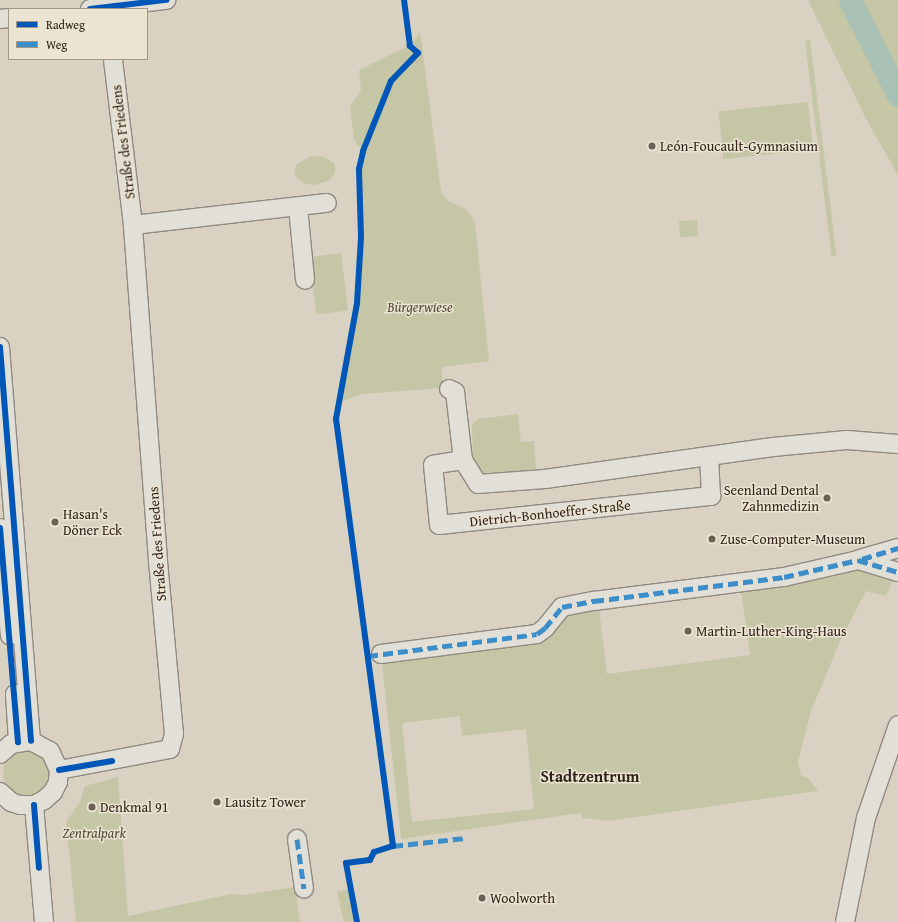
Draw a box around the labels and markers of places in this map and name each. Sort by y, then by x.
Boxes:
place label: León-Foucault-Gymnasium [660,138,818,154]
marker: León-Foucault-Gymnasium [647,141,657,151]
place label: Seenland Dental Zahnmedizin [724,482,819,514]
marker: Seenland Dental Zahnmedizin [822,493,832,503]
place label: Hasan's Döner Eck [63,506,122,538]
marker: Hasan's Döner Eck [50,517,60,527]
place label: Zuse-Computer-Museum [720,531,866,547]
marker: Zuse-Computer-Museum [707,534,717,544]
place label: Martin-Luther-King-Haus [696,623,847,639]
marker: Martin-Luther-King-Haus [683,626,693,636]
place label: Lausitz Tower [225,794,306,810]
marker: Lausitz Tower [212,797,222,807]
place label: Denkmal 91 [100,799,169,815]
marker: Denkmal 91 [87,802,97,812]
place label: Woolworth [490,890,555,906]
marker: Woolworth [477,893,487,903]

